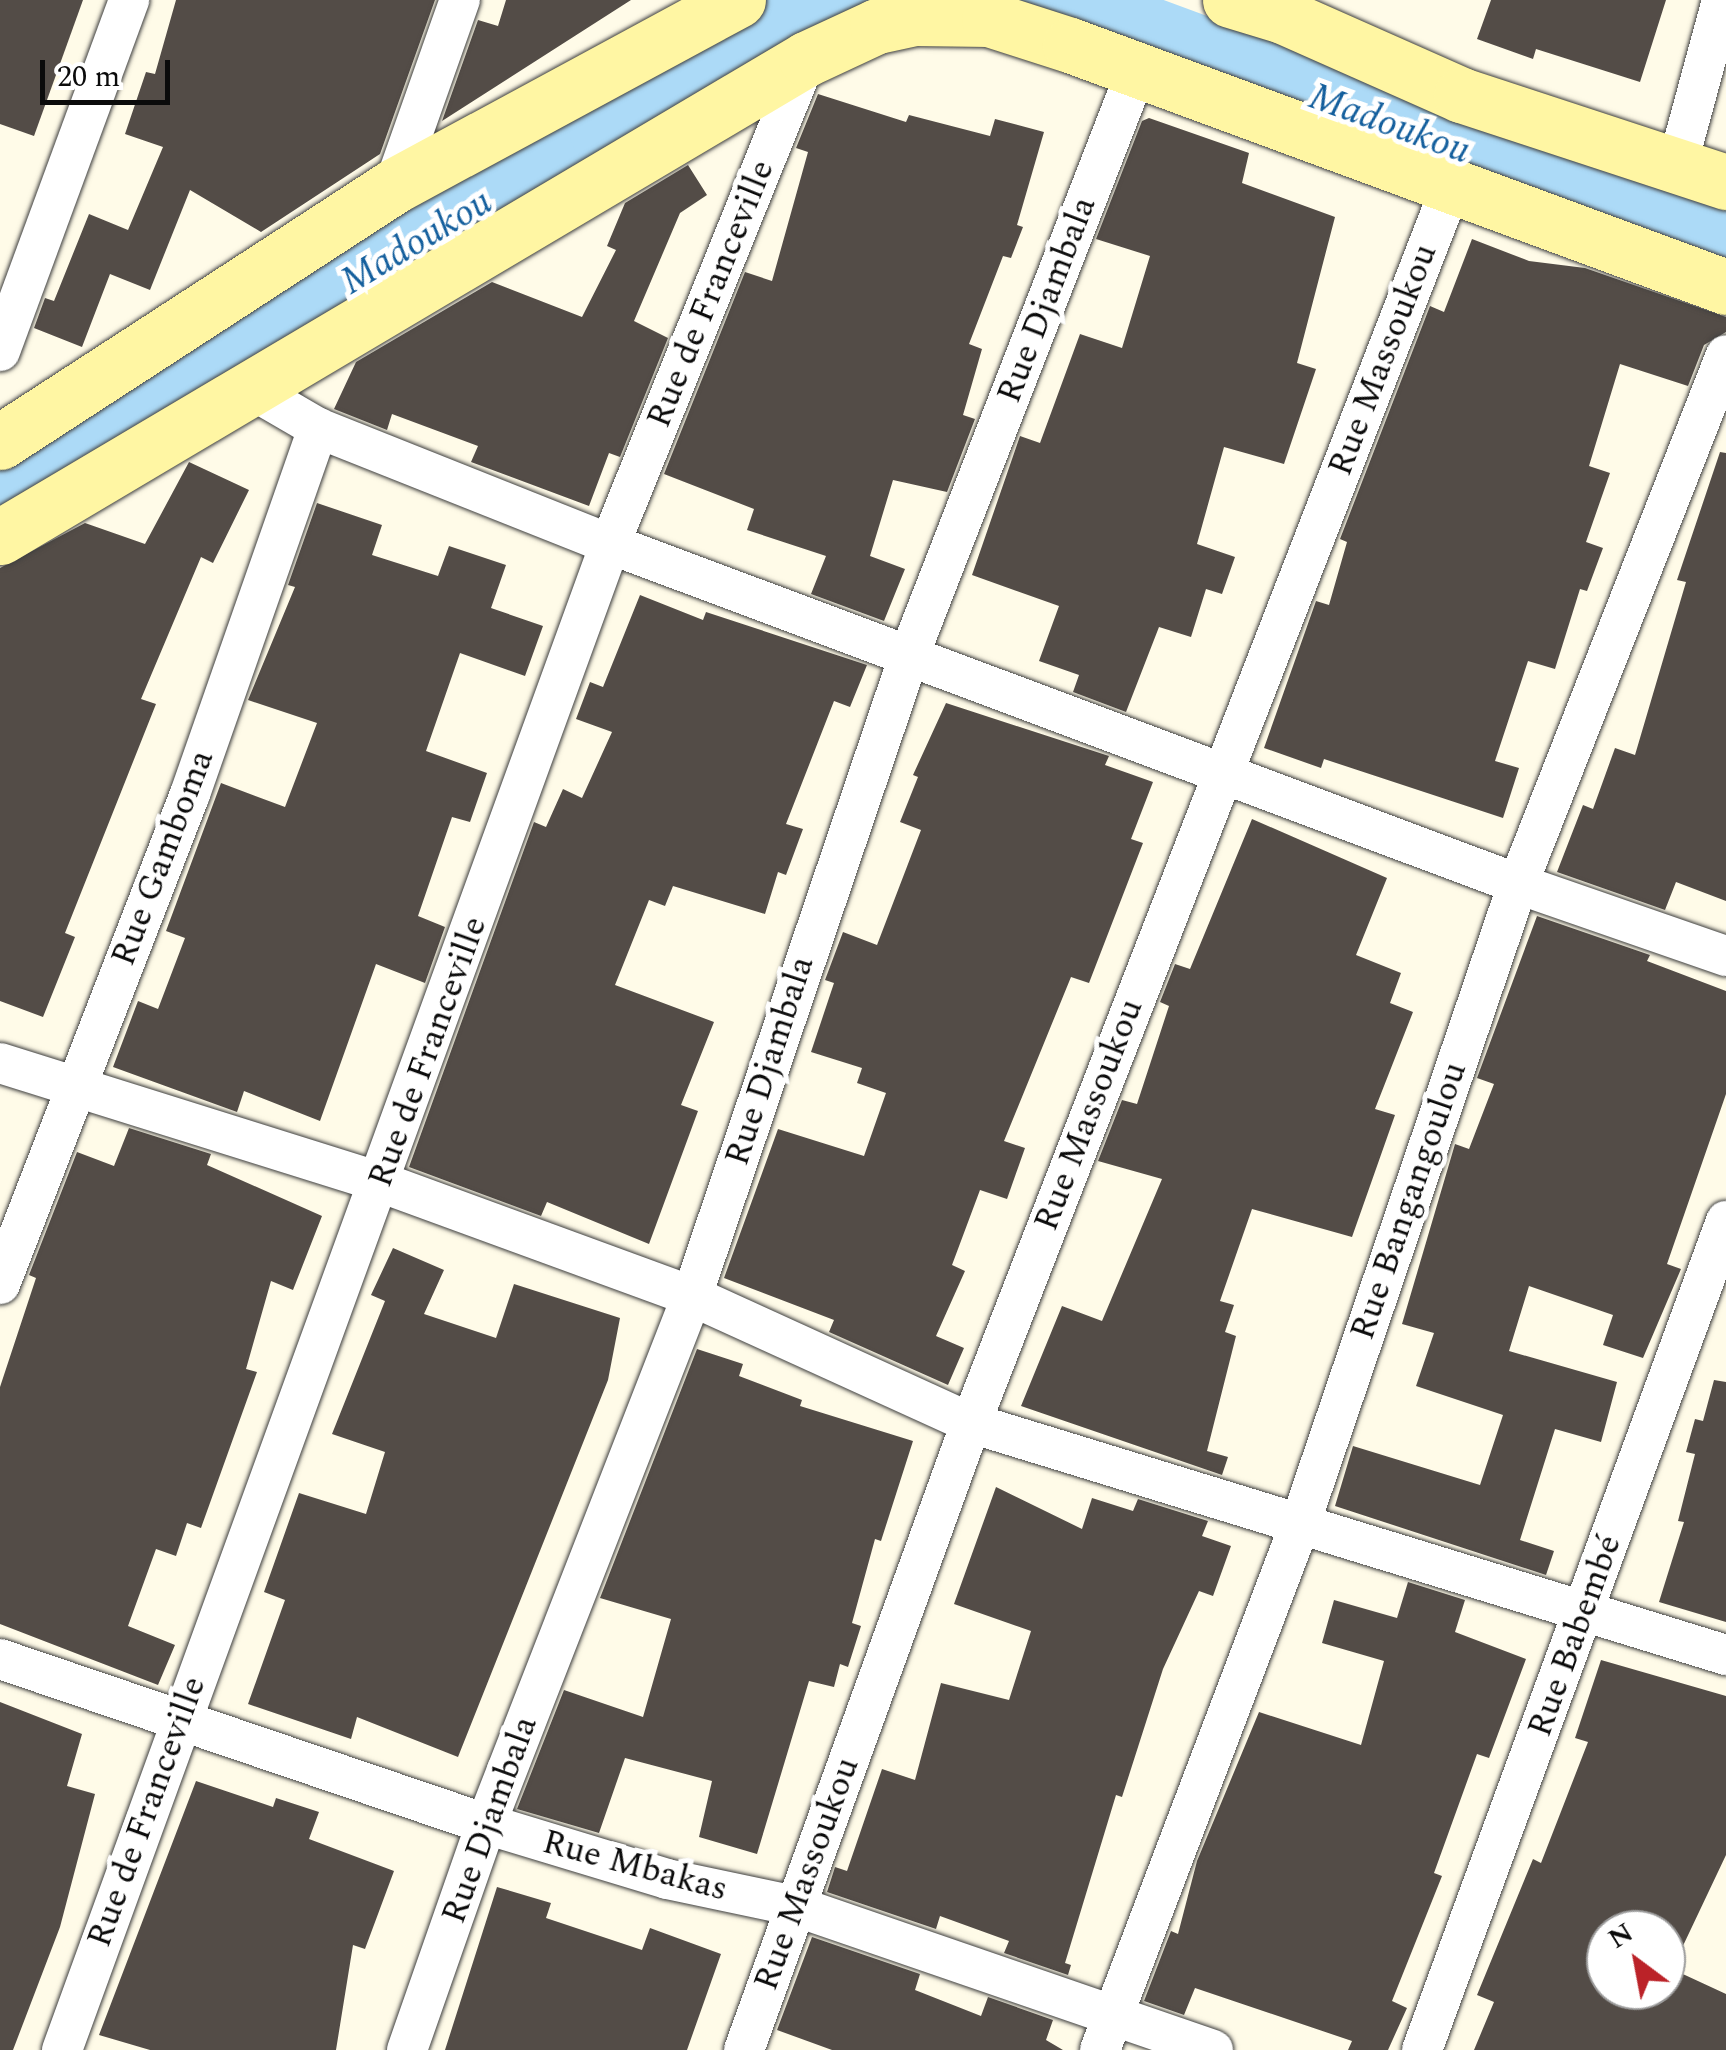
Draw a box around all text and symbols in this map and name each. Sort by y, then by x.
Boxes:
scale bar [45,40,175,102]
text: 20 m [57,54,120,100]
water label: Madoukou [1302,75,1476,175]
street label: Rue de Franceville [638,154,784,434]
water label: Madoukou [333,180,501,306]
street label: Rue Djambala [988,191,1106,409]
street label: Rue Massoukou [1320,238,1446,482]
street label: Rue Gamboma [103,744,223,972]
street label: Rue de Franceville [360,911,496,1193]
street label: Rue Djambala [716,951,824,1171]
street label: Rue Massoukou [1026,993,1152,1237]
street label: Rue Bangangoulou [1342,1057,1476,1345]
street label: Rue Babembé [1519,1529,1631,1743]
street label: Rue de Franceville [79,1671,215,1953]
street label: Rue Djambala [433,1711,547,1929]
street label: Rue Massoukou [745,1752,869,1996]
street label: Rue Mbakas [538,1821,732,1911]
north arrow [1586,1910,1686,2010]
text: N [1600,1912,1642,1960]

